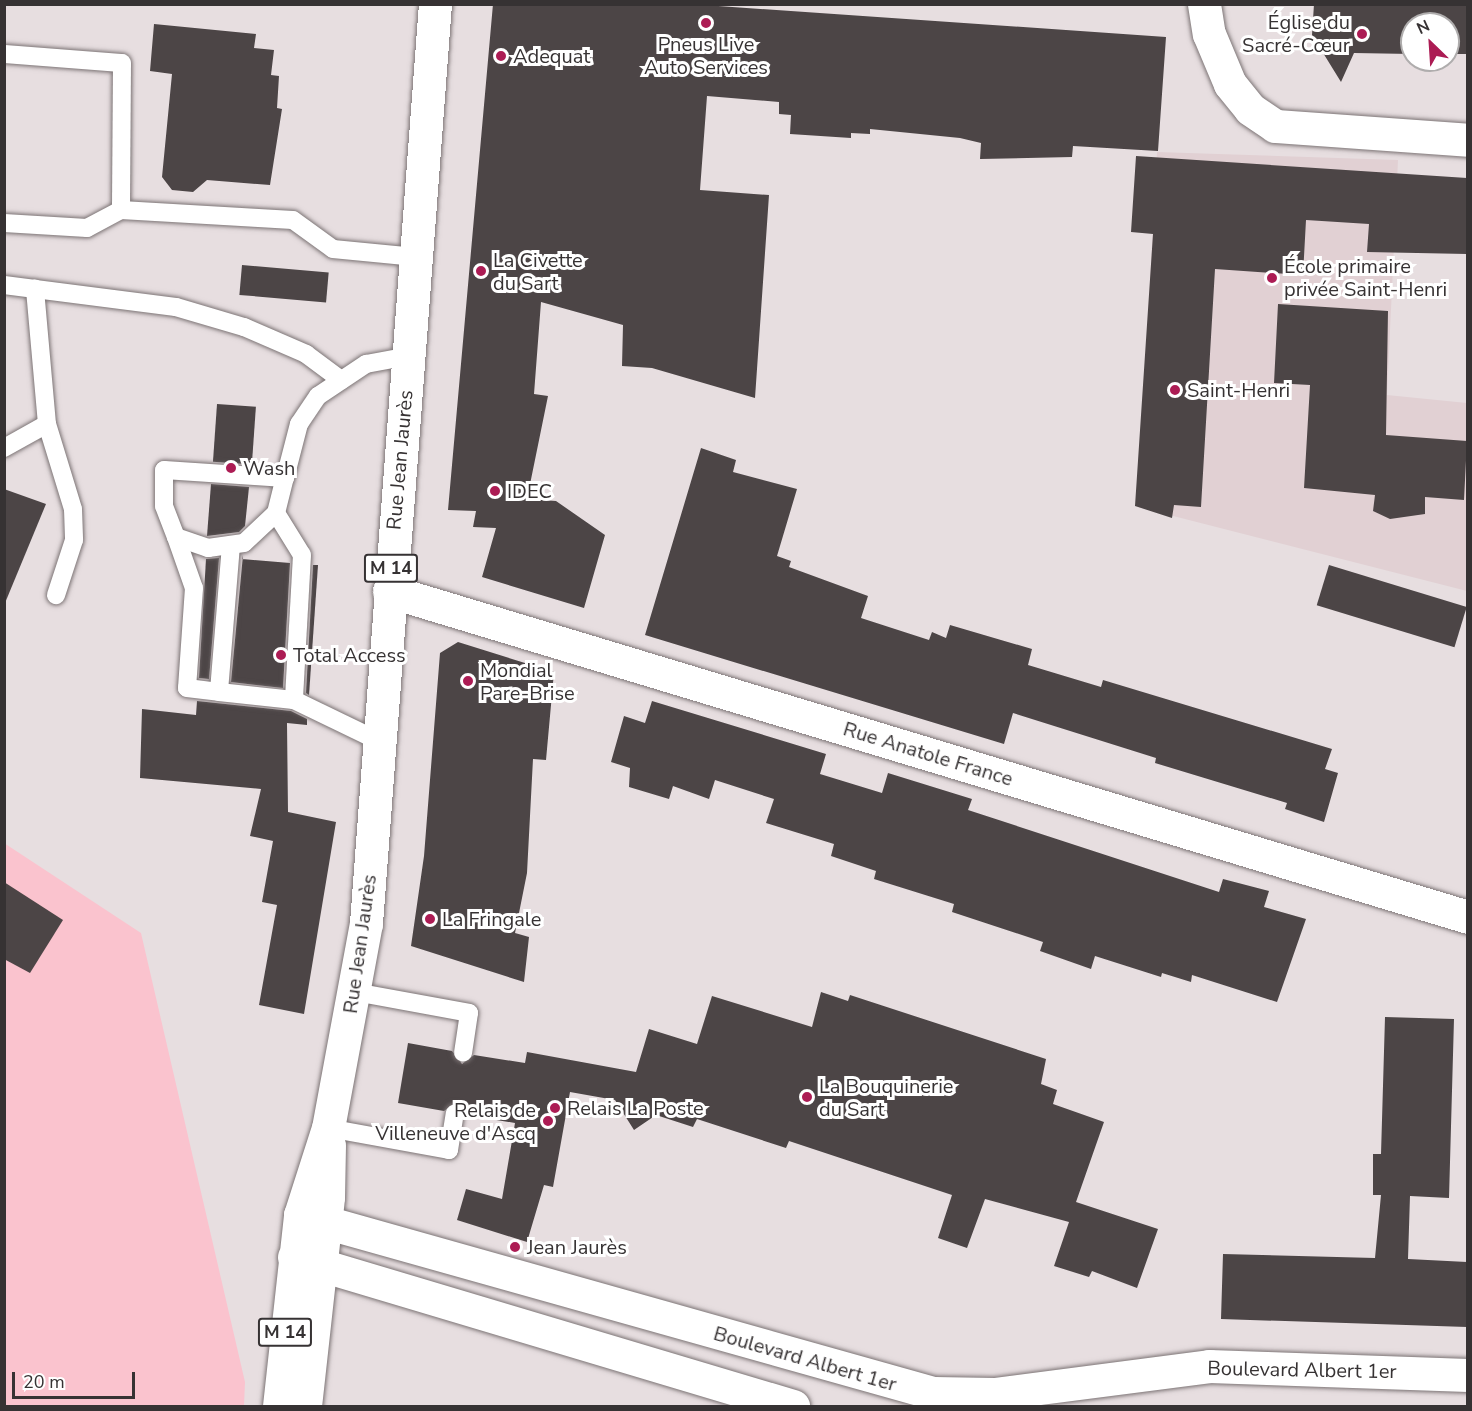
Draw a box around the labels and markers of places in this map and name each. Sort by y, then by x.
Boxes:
place label: Église du Sacré-Cœur [1242,11,1350,58]
marker: Pneus Live Auto Services [699,16,713,30]
marker: Église du Sacré-Cœur [1355,27,1369,41]
place label: Pneus Live Auto Services [644,33,768,80]
place label: Adequat [513,44,590,68]
marker: Adequat [494,49,508,63]
place label: La Civette du Sart [493,248,583,295]
place label: École primaire privée Saint-Henri [1284,254,1447,301]
marker: La Civette du Sart [474,264,488,278]
marker: École primaire privée Saint-Henri [1265,271,1279,285]
place label: Saint-Henri [1187,378,1290,402]
marker: Saint-Henri [1168,383,1182,397]
place label: Wash [243,456,295,480]
marker: Wash [224,461,238,475]
place label: IDEC [507,479,552,503]
marker: IDEC [488,484,502,498]
place label: Total Access [293,643,406,667]
marker: Total Access [274,648,288,662]
place label: Mondial Pare-Brise [480,658,575,705]
marker: Mondial Pare-Brise [461,674,475,688]
place label: La Fringale [442,907,541,931]
marker: La Fringale [423,912,437,926]
place label: La Bouquinerie du Sart [819,1074,953,1121]
marker: La Bouquinerie du Sart [800,1090,814,1104]
place label: Relais La Poste [567,1096,704,1120]
place label: Relais de Villeneuve d'Ascq [375,1098,536,1145]
marker: Relais La Poste [548,1101,562,1115]
marker: Relais de Villeneuve d'Ascq [541,1114,555,1128]
place label: Jean Jaurès [527,1235,627,1259]
marker: Jean Jaurès [508,1240,522,1254]

